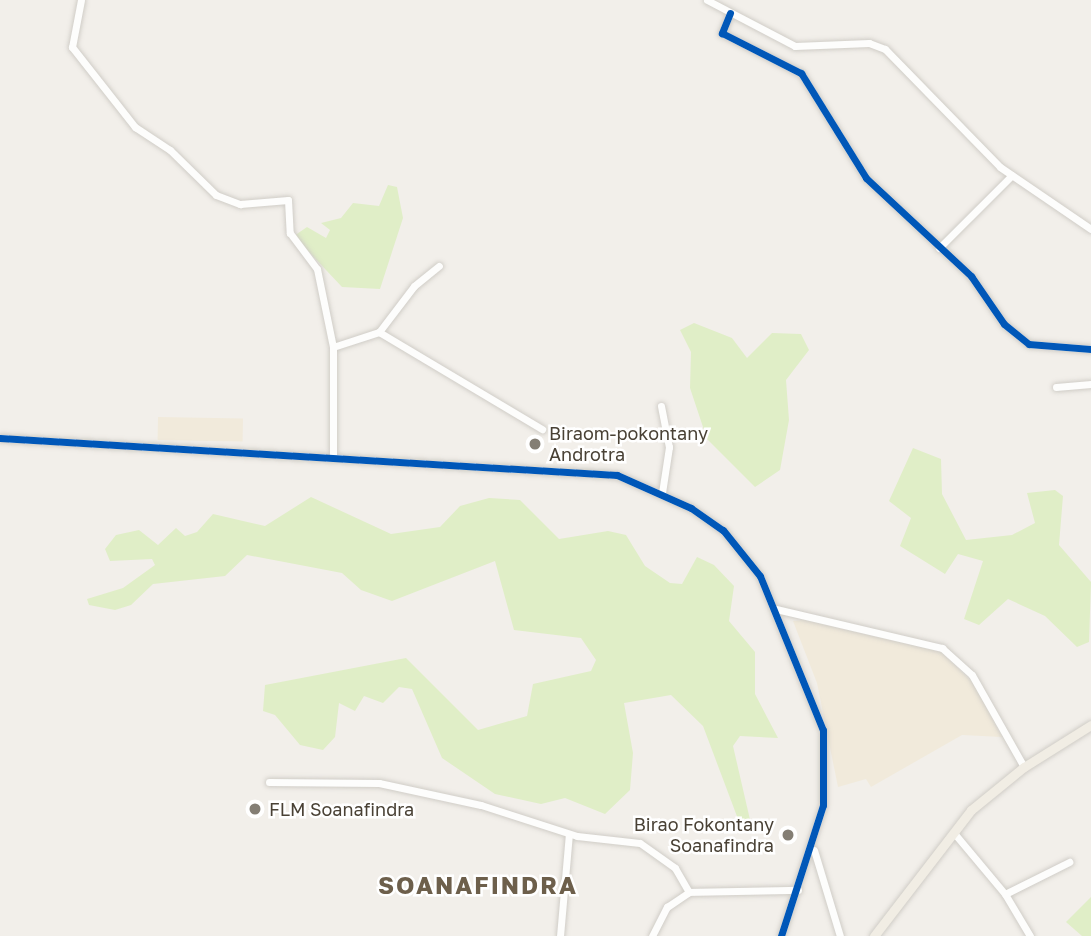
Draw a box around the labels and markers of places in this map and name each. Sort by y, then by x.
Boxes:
place label: Biraom-pokontany Androtra [549,423,708,466]
marker: Biraom-pokontany Androtra [527,436,543,452]
place label: FLM Soanafindra [269,798,414,820]
marker: FLM Soanafindra [247,801,263,817]
place label: Birao Fokontany Soanafindra [634,814,774,856]
marker: Birao Fokontany Soanafindra [780,827,796,843]

